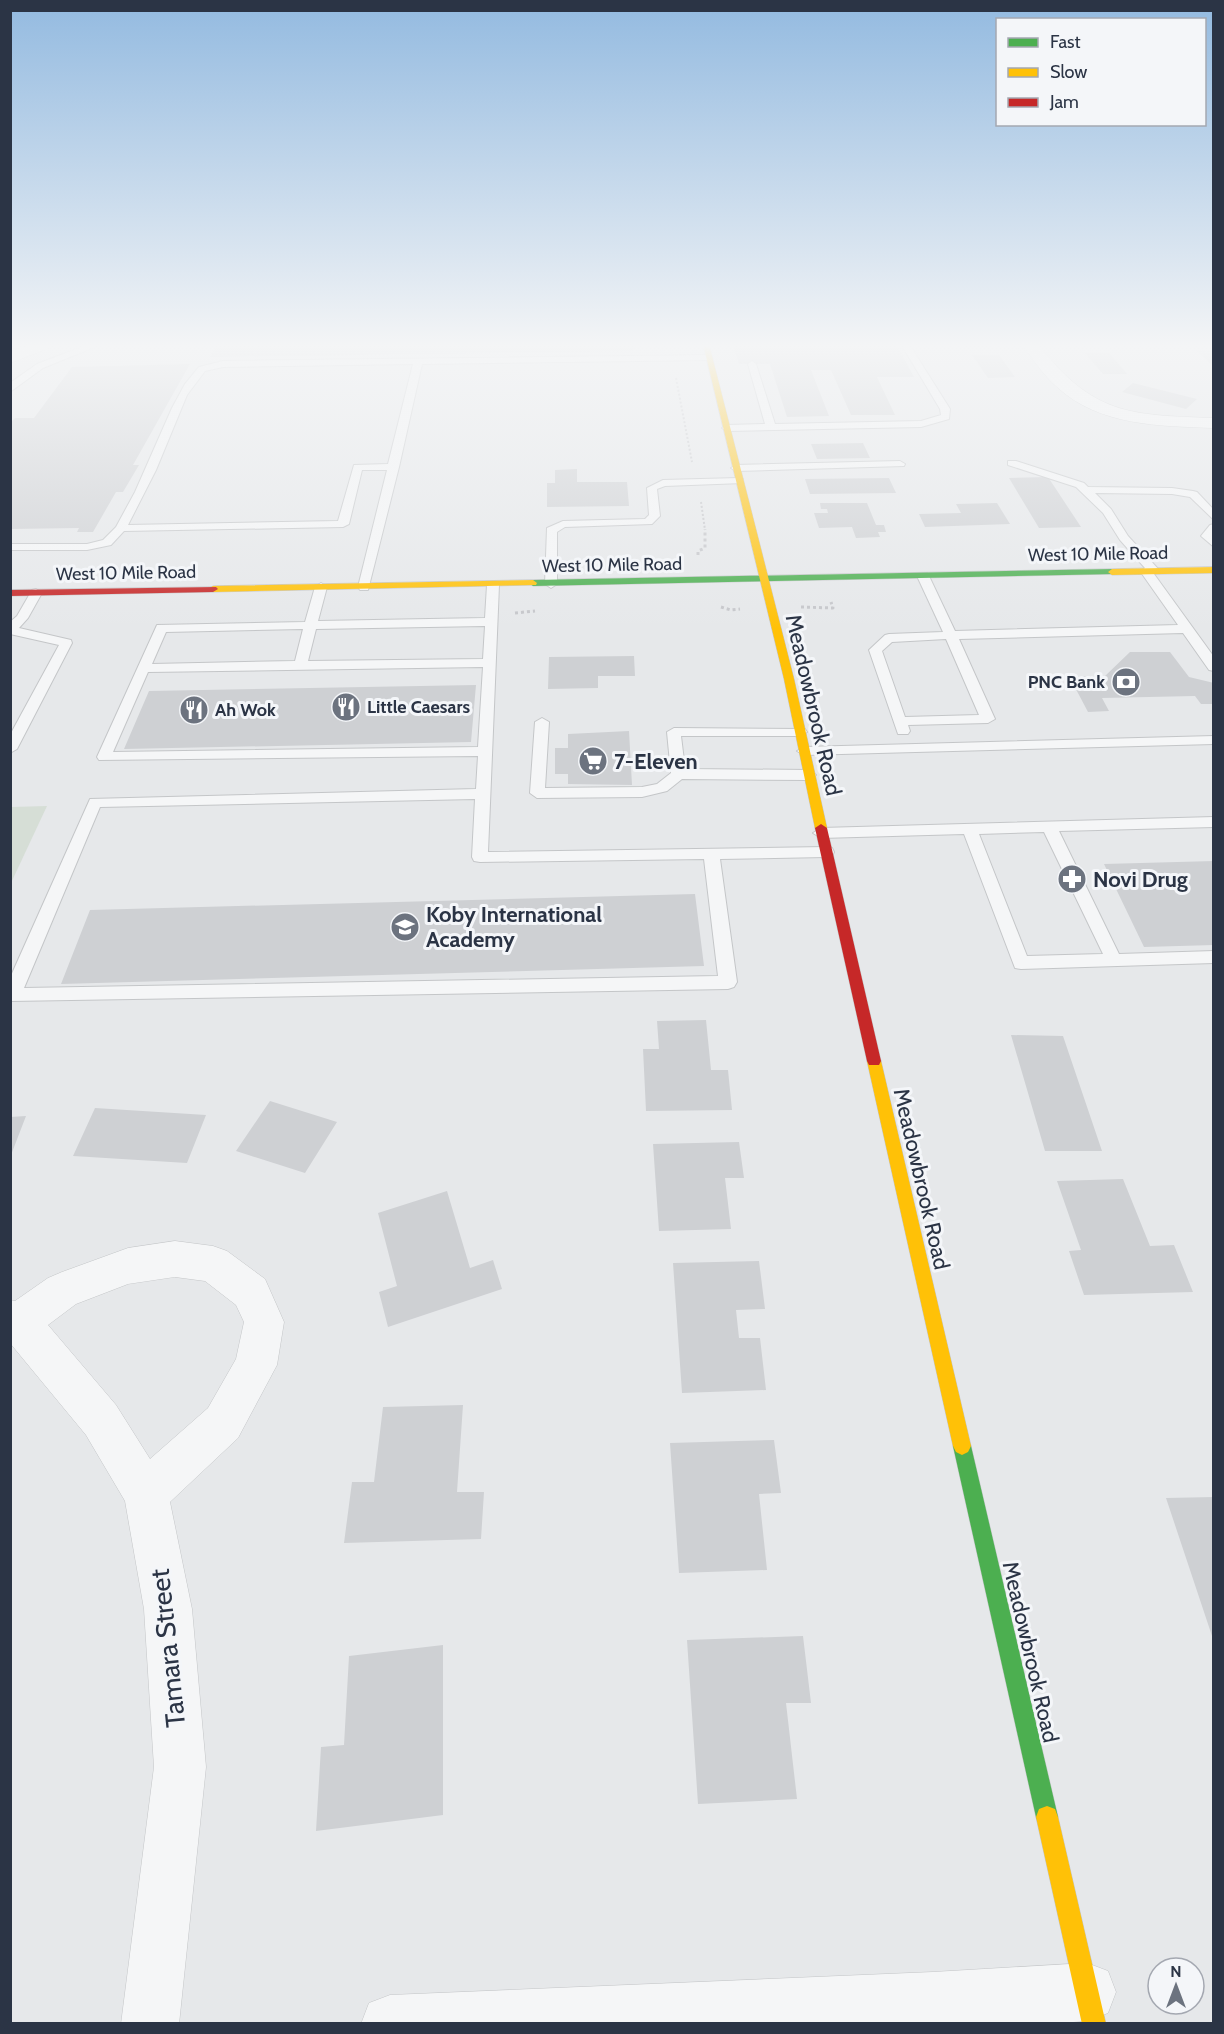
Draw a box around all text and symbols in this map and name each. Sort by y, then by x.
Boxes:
legend [996,18,1206,126]
text: Fast [1050,31,1081,53]
text: Slow [1050,61,1087,83]
text: Jam [1049,91,1079,113]
street label: West 10 Mile Road [1028,542,1168,566]
street label: West 10 Mile Road [542,553,682,577]
street label: West 10 Mile Road [56,561,196,585]
street label: Meadowbrook Road [780,612,847,798]
bank icon: PNC Bank [1110,666,1142,698]
place label: PNC Bank [1028,671,1105,693]
restaurant icon: Little Caesars [330,691,362,723]
restaurant icon: Ah Wok [178,694,210,726]
place label: Little Caesars [367,696,470,718]
place label: Ah Wok [215,699,276,721]
supermarket icon: 7-Eleven [577,745,609,777]
place label: 7-Eleven [614,748,698,775]
pharmacy icon: Novi Drug [1056,863,1088,895]
place label: Novi Drug [1093,866,1188,893]
place label: Koby International Academy [426,901,602,953]
school or university icon: Koby International Academy [389,911,421,943]
street label: Meadowbrook Road [888,1086,955,1272]
street label: Meadowbrook Road [997,1559,1064,1745]
street label: Tamara Street [143,1567,192,1729]
north arrow [1146,1956,1206,2016]
text: N [1170,1962,1182,1981]

